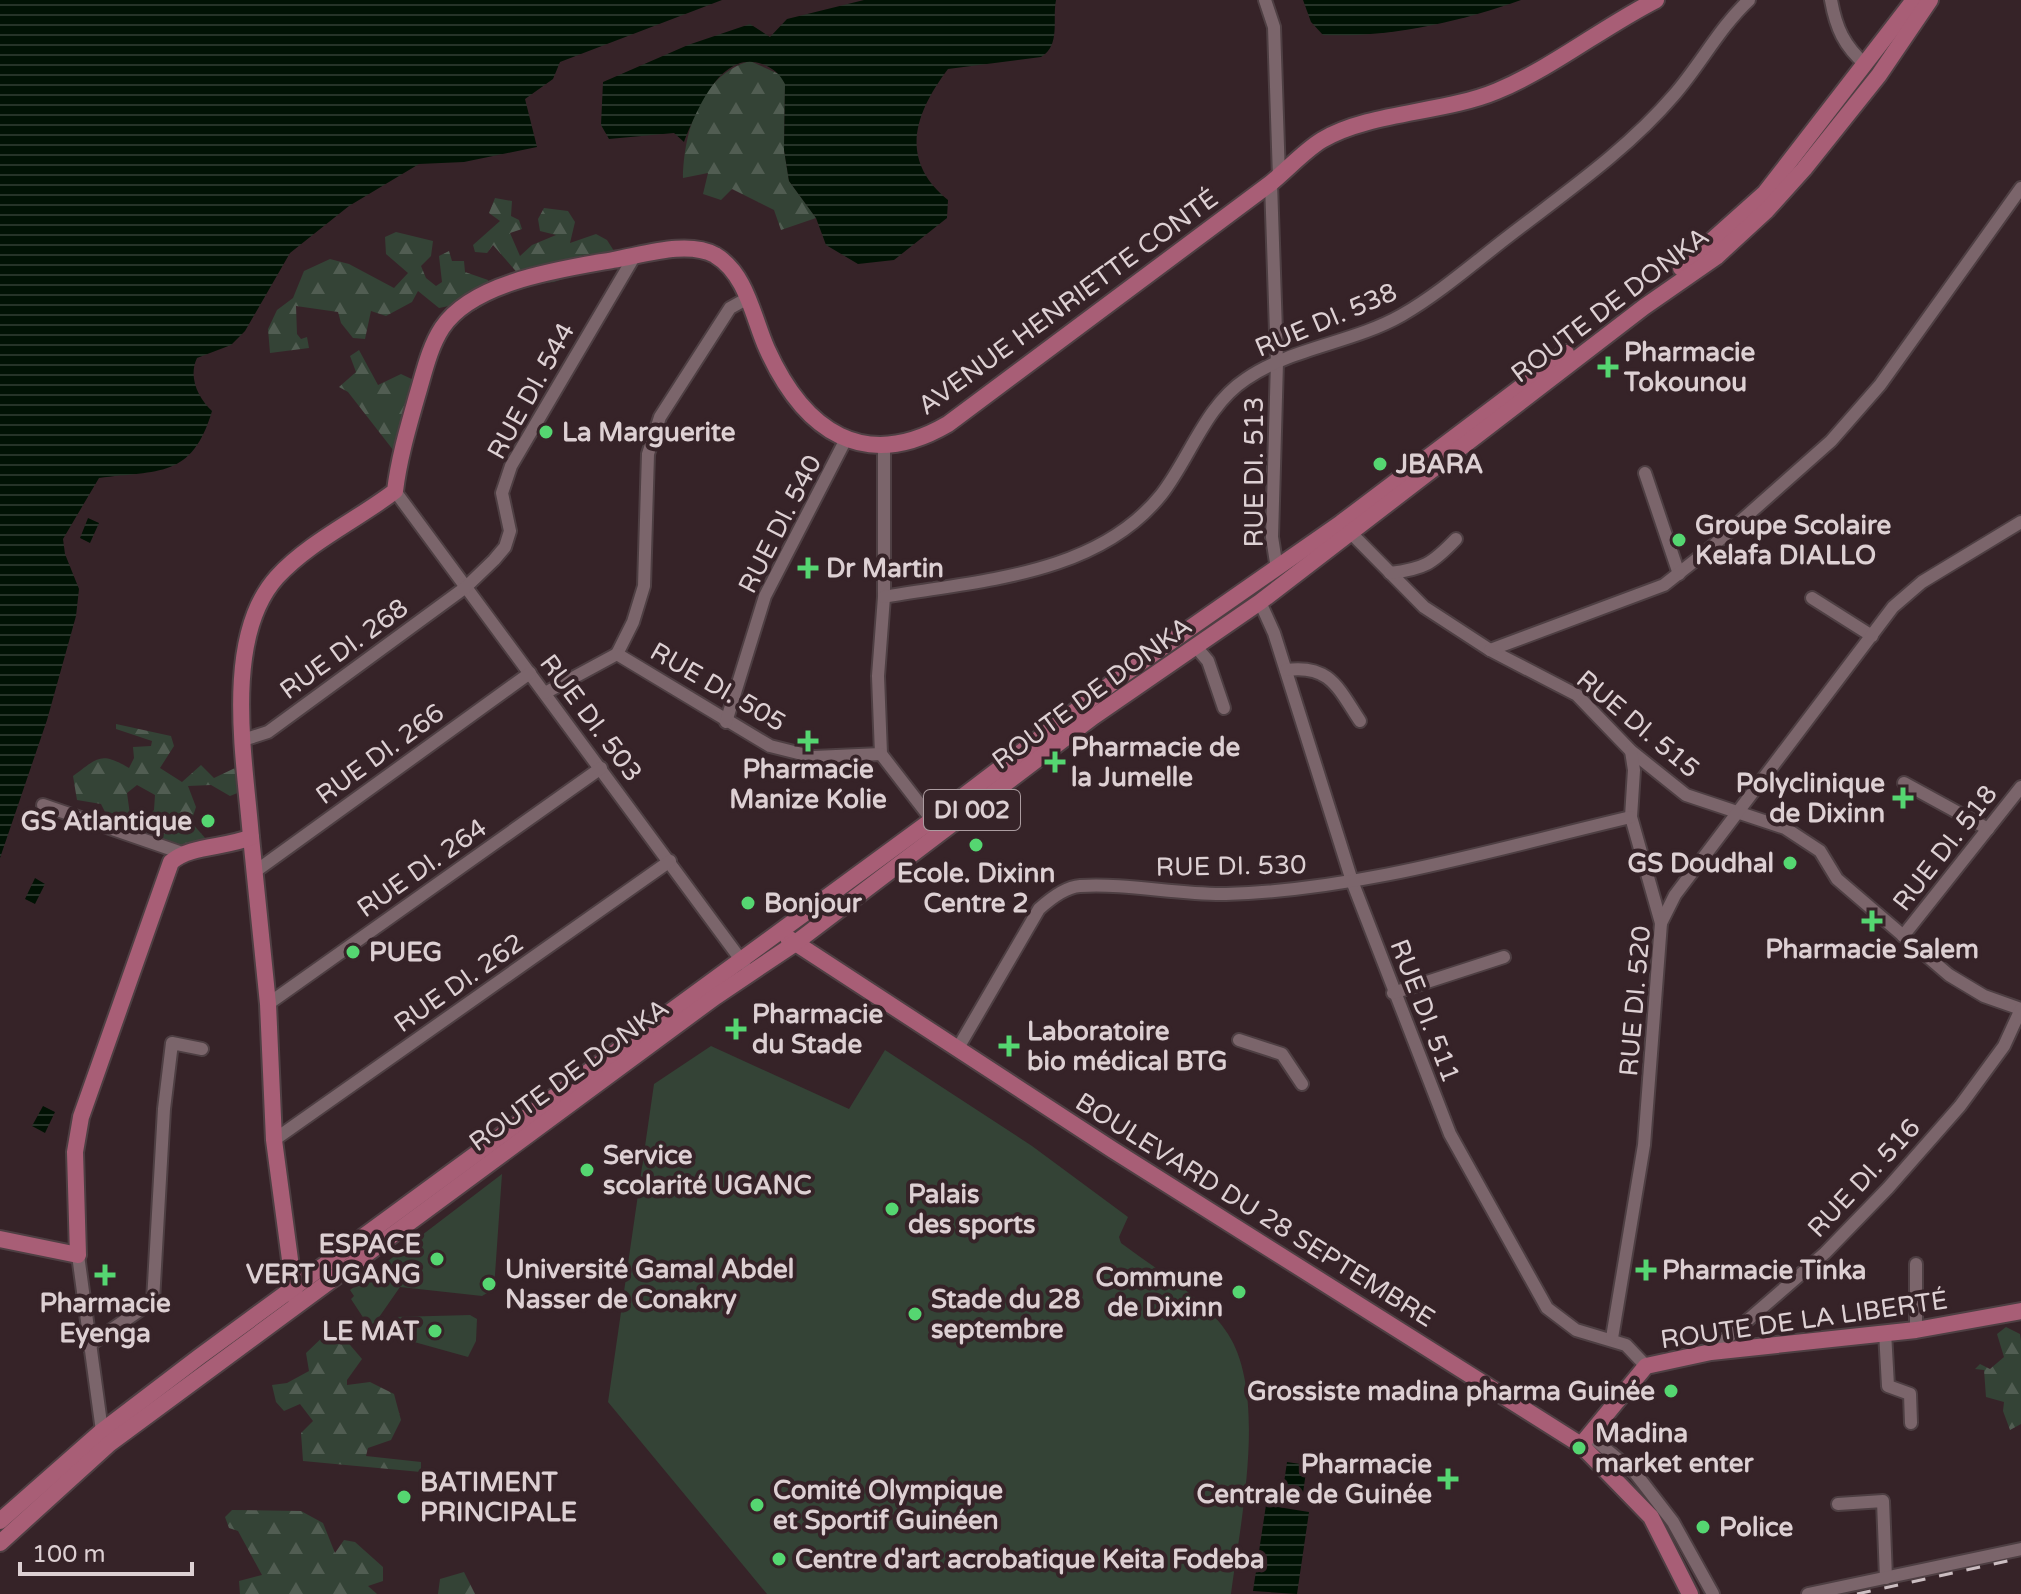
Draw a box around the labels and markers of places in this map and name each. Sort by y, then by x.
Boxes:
place label: Pharmacie Tokounou [1623,337,1756,398]
marker: Pharmacie Tokounou [1599,358,1617,376]
place label: La Marguerite [562,417,736,448]
marker: La Marguerite [537,423,555,441]
place label: JBARA [1395,449,1483,480]
marker: JBARA [1371,455,1389,473]
place label: Groupe Scolaire Kelafa DIALLO [1695,510,1891,571]
marker: Groupe Scolaire Kelafa DIALLO [1670,531,1688,549]
place label: Dr Martin [826,553,944,584]
marker: Dr Martin [797,557,819,579]
marker: Pharmacie Manize Kolie [799,732,817,750]
place label: Pharmacie de la Jumelle [1071,732,1240,793]
marker: Pharmacie de la Jumelle [1046,753,1064,771]
place label: Pharmacie Manize Kolie [729,754,887,815]
place label: Polyclinique de Dixinn [1736,768,1885,829]
marker: Polyclinique de Dixinn [1892,787,1914,809]
place label: GS Atlantique [21,806,192,837]
marker: GS Atlantique [199,812,217,830]
marker: Ecole. Dixinn Centre 2 [967,836,985,854]
place label: GS Doudhal [1628,848,1774,879]
marker: GS Doudhal [1781,854,1799,872]
place label: Ecole. Dixinn Centre 2 [897,858,1055,919]
place label: Bonjour [764,888,863,919]
marker: Bonjour [739,894,757,912]
marker: Pharmacie Salem [1863,912,1881,930]
place label: Pharmacie Salem [1765,934,1979,965]
place label: PUEG [369,937,442,968]
marker: PUEG [344,943,362,961]
place label: Pharmacie du Stade [752,999,884,1060]
place label: Laboratoire bio médical BTG [1027,1016,1227,1077]
marker: Pharmacie du Stade [727,1020,745,1038]
marker: Laboratoire bio médical BTG [998,1035,1020,1057]
place label: Service scolarité UGANC [603,1140,812,1201]
marker: Service scolarité UGANC [578,1161,596,1179]
place label: Palais des sports [908,1179,1035,1240]
marker: Palais des sports [883,1200,901,1218]
place label: ESPACE VERT UGANG [246,1229,421,1290]
marker: ESPACE VERT UGANG [428,1250,446,1268]
place label: Université Gamal Abdel Nasser de Conakry [505,1254,794,1315]
place label: Pharmacie Tinka [1662,1255,1866,1286]
marker: Pharmacie Tinka [1637,1261,1655,1279]
place label: Commune de Dixinn [1096,1262,1223,1323]
marker: Pharmacie Eyenga [96,1266,114,1284]
marker: Université Gamal Abdel Nasser de Conakry [480,1275,498,1293]
marker: Commune de Dixinn [1230,1283,1248,1301]
place label: Stade du 28 septembre [931,1284,1081,1345]
place label: Pharmacie Eyenga [39,1288,171,1349]
marker: Stade du 28 septembre [906,1305,924,1323]
place label: LE MAT [322,1316,419,1347]
marker: LE MAT [426,1322,444,1340]
place label: Grossiste madina pharma Guinée [1247,1376,1655,1407]
marker: Grossiste madina pharma Guinée [1662,1382,1680,1400]
place label: Madina market enter [1595,1418,1754,1479]
marker: Madina market enter [1570,1439,1588,1457]
place label: Pharmacie Centrale de Guinée [1197,1449,1432,1510]
place label: BATIMENT PRINCIPALE [420,1467,577,1528]
marker: Pharmacie Centrale de Guinée [1439,1470,1457,1488]
place label: Comité Olympique et Sportif Guinéen [773,1475,1003,1536]
marker: BATIMENT PRINCIPALE [395,1488,413,1506]
marker: Comité Olympique et Sportif Guinéen [748,1496,766,1514]
place label: Police [1719,1512,1794,1543]
marker: Police [1694,1518,1712,1536]
place label: Centre d'art acrobatique Keita Fodeba [795,1544,1265,1575]
marker: Centre d'art acrobatique Keita Fodeba [770,1550,788,1568]

